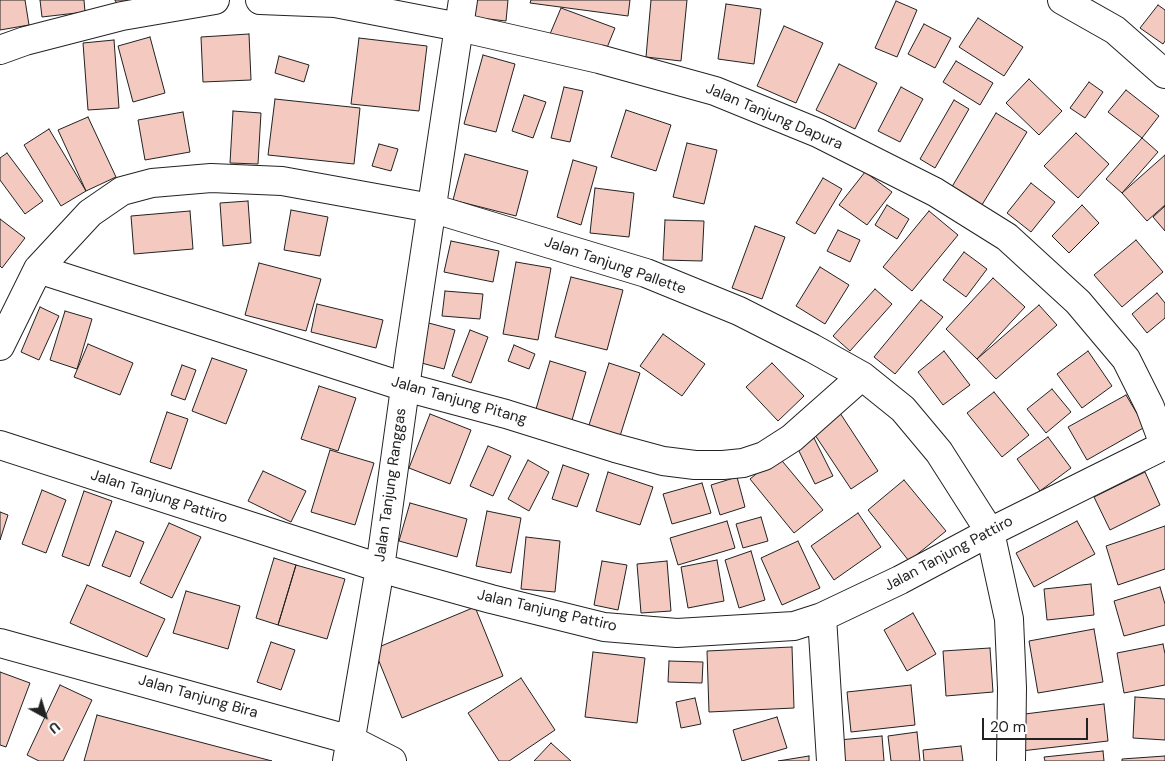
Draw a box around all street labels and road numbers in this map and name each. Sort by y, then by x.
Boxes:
street label: Jalan Tanjung Dapura [703,80,845,154]
street label: Jalan Tanjung Pallette [542,233,688,299]
street label: Jalan Tanjung Pitang [389,373,529,429]
street label: Jalan Tanjung Ranggas [371,407,411,563]
street label: Jalan Tanjung Pattiro [88,466,230,528]
street label: Jalan Tanjung Pattiro [882,513,1016,595]
street label: Jalan Tanjung Pattiro [475,586,619,636]
street label: Jalan Tanjung Bira [136,671,260,723]

